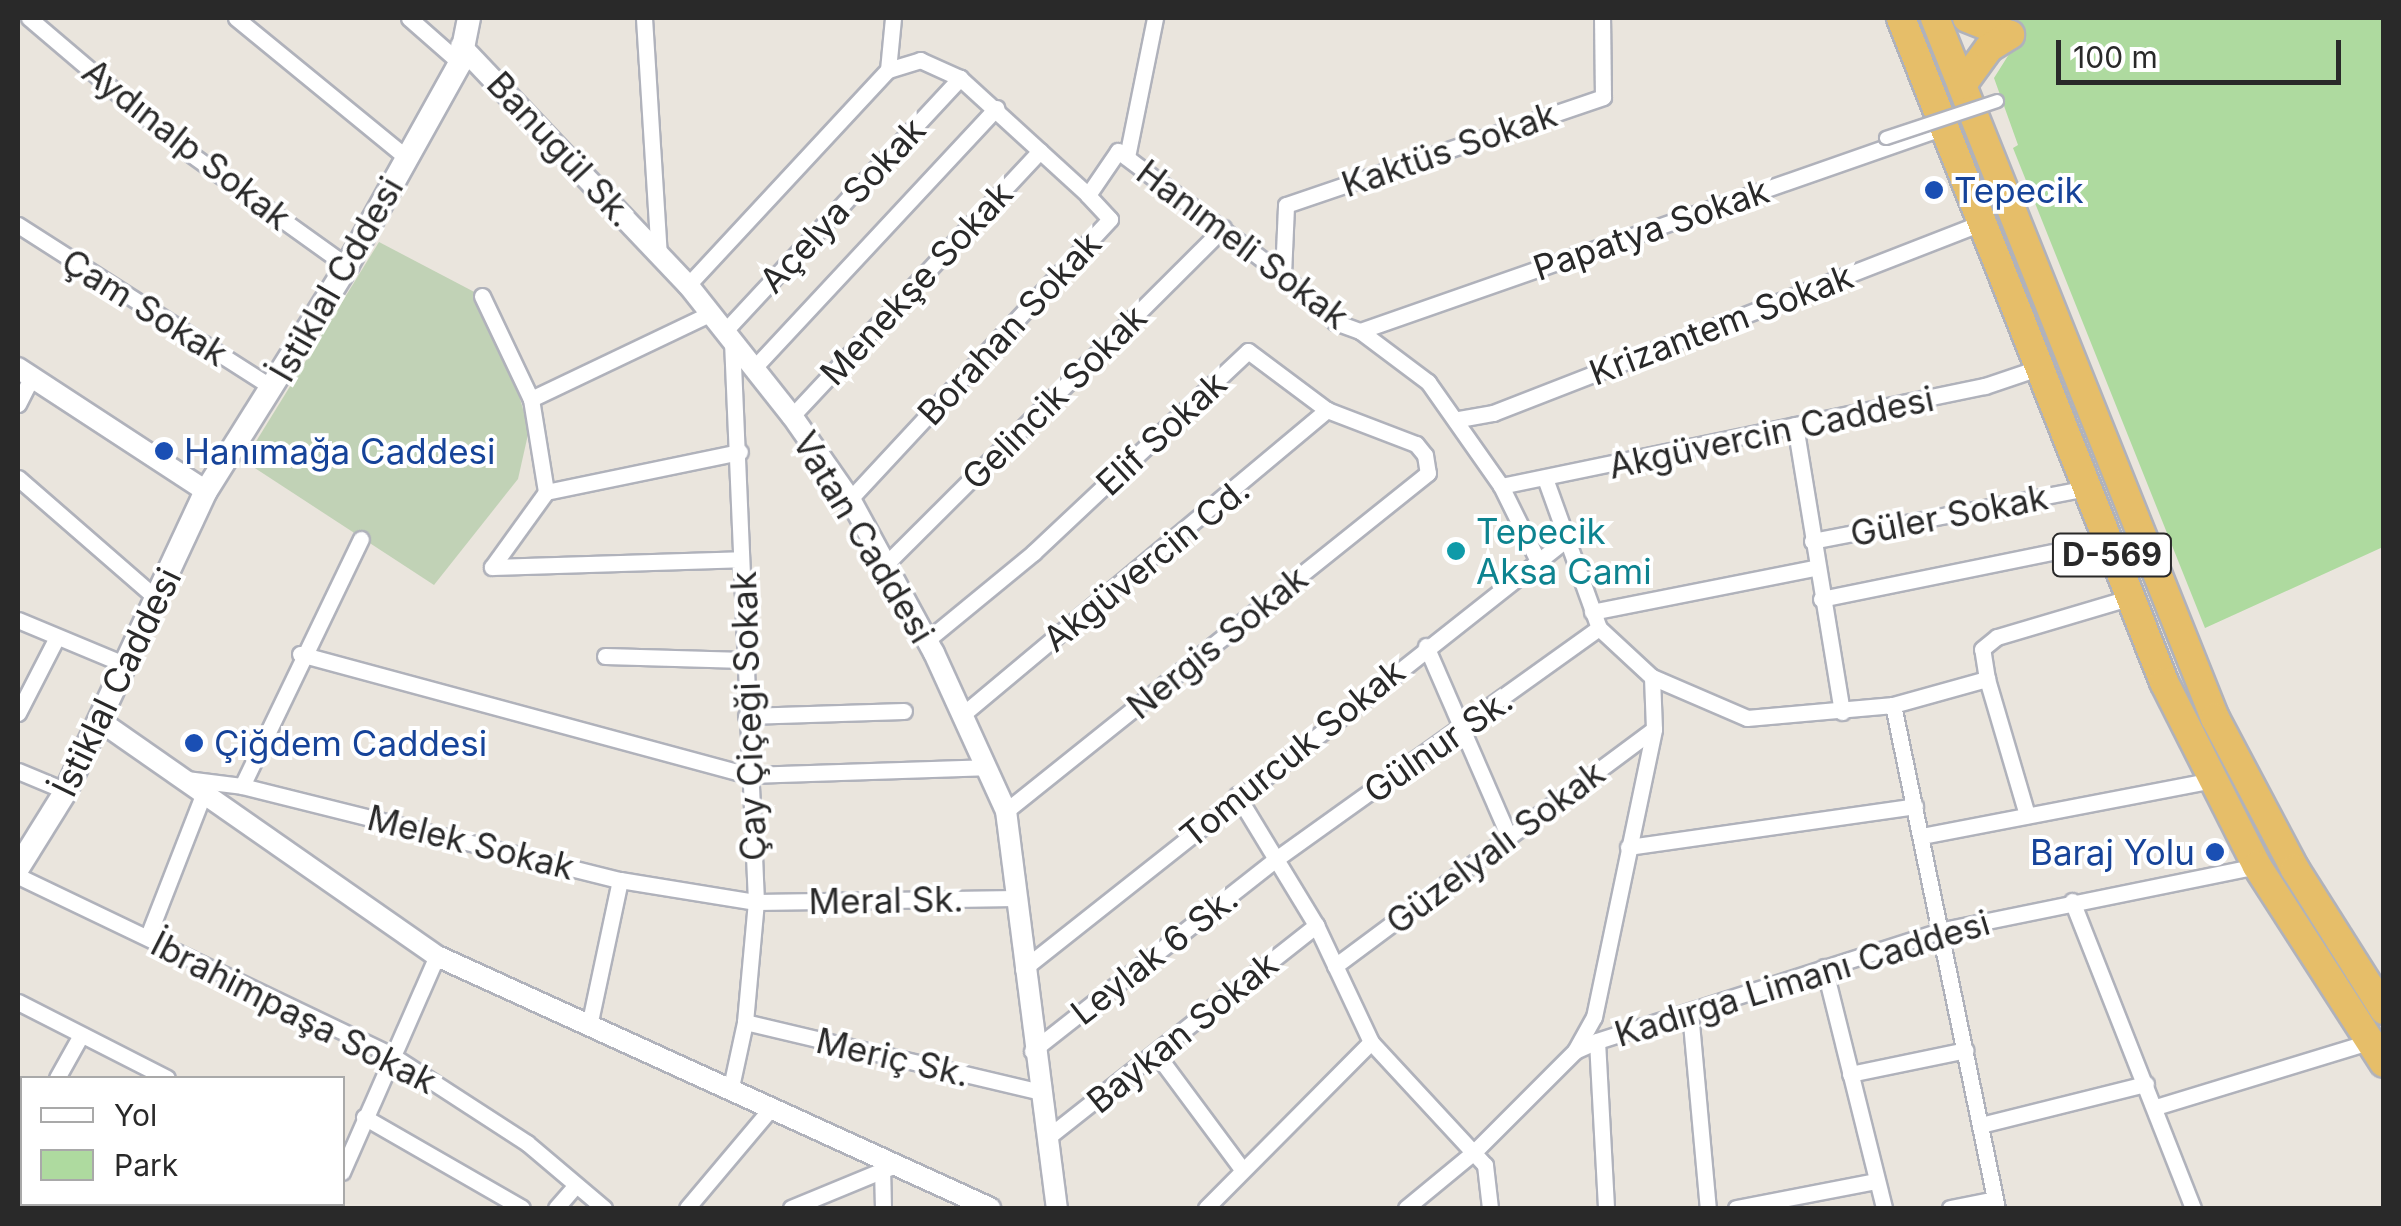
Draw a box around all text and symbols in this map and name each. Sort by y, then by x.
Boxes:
scale bar [2061,20,2346,82]
text: 100 m [2073,39,2158,75]
street label: Aydınalp Sokak [75,50,299,238]
street label: Banugül Sk. [479,63,643,235]
street label: Kaktüs Sokak [1336,93,1562,205]
street label: Açelya Sokak [750,109,934,301]
street label: Hanımeli Sokak [1129,151,1357,337]
street label: İstiklal Cddesi [261,169,411,389]
street label: Papatya Sokak [1528,169,1774,289]
place label: Tepecik [1954,169,2084,211]
street label: Menekşe Sokak [811,173,1021,393]
marker: Tepecik [1923,179,1945,201]
street label: Borahan Sokak [909,223,1109,433]
street label: Çam Sokak [54,240,236,374]
street label: Krizantem Sokak [1583,254,1859,394]
street label: Gelincik Sokak [953,296,1155,498]
street label: Elif Sokak [1087,362,1235,504]
street label: Akgüvercin Caddesi [1605,377,1937,487]
street label: Vatan Caddesi [784,424,944,650]
place label: Hanımağa Caddesi [184,430,496,472]
marker: Hanımağa Caddesi [153,440,175,462]
street label: Akgüvercin Cd. [1035,468,1257,660]
street label: Güler Sokak [1847,475,2051,555]
place label: Tepecik Aksa Cami [1476,510,1652,592]
road number: D-569 [2050,528,2174,582]
marker: Tepecik Aksa Cami [1445,540,1467,562]
street label: Nergis Sokak [1119,557,1315,727]
street label: İstiklal Caddesi [43,561,189,803]
street label: Çay Çiçeği Sokak [722,570,774,862]
street label: Tomurcuk Sokak [1172,650,1412,856]
street label: Gülnur Sk. [1356,679,1520,811]
place label: Çiğdem Caddesi [214,722,487,764]
marker: Çiğdem Caddesi [183,732,205,754]
street label: Güzelyalı Sokak [1378,751,1612,943]
street label: Melek Sokak [363,796,579,888]
place label: Baraj Yolu [2030,831,2195,873]
marker: Baraj Yolu [2204,841,2226,863]
street label: Leylak 6 Sk. [1062,877,1246,1033]
street label: Meral Sk. [808,878,964,922]
street label: Kadırga Limanı Caddesi [1610,901,1994,1055]
street label: İbrahimpaşa Sokak [144,922,444,1102]
street label: Baykan Sokak [1078,942,1286,1122]
street label: Meriç Sk. [812,1019,974,1095]
legend [20,1076,345,1206]
text: Yol [114,1097,157,1133]
text: Park [114,1147,178,1183]

